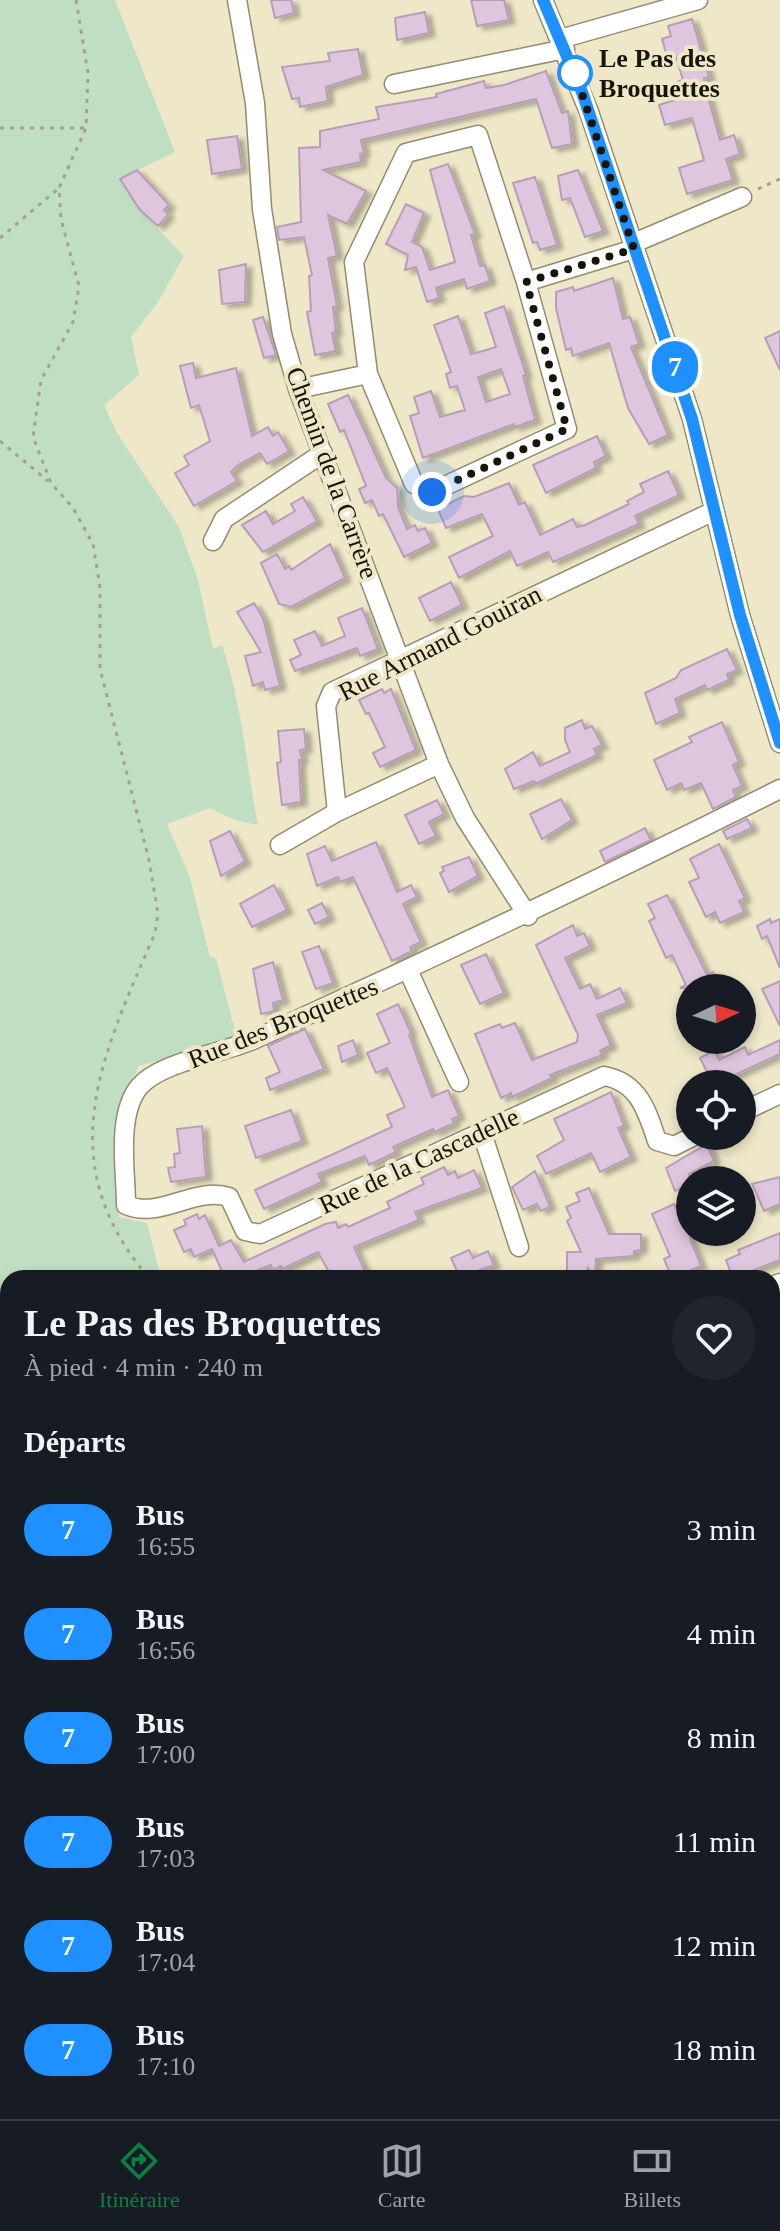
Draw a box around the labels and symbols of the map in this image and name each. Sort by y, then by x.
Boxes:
place label: Le Pas des Broquettes [599,44,720,103]
marker: Le Pas des Broquettes [558,56,592,90]
line badge: 7 [649,341,701,393]
street label: Chemin de la Carrère [280,363,384,583]
your location [412,472,452,512]
street label: Rue Armand Gouiran [334,579,546,707]
street label: Rue des Broquettes [184,972,382,1074]
north arrow [676,974,756,1054]
street label: Rue de la Cascadelle [314,1102,524,1220]

